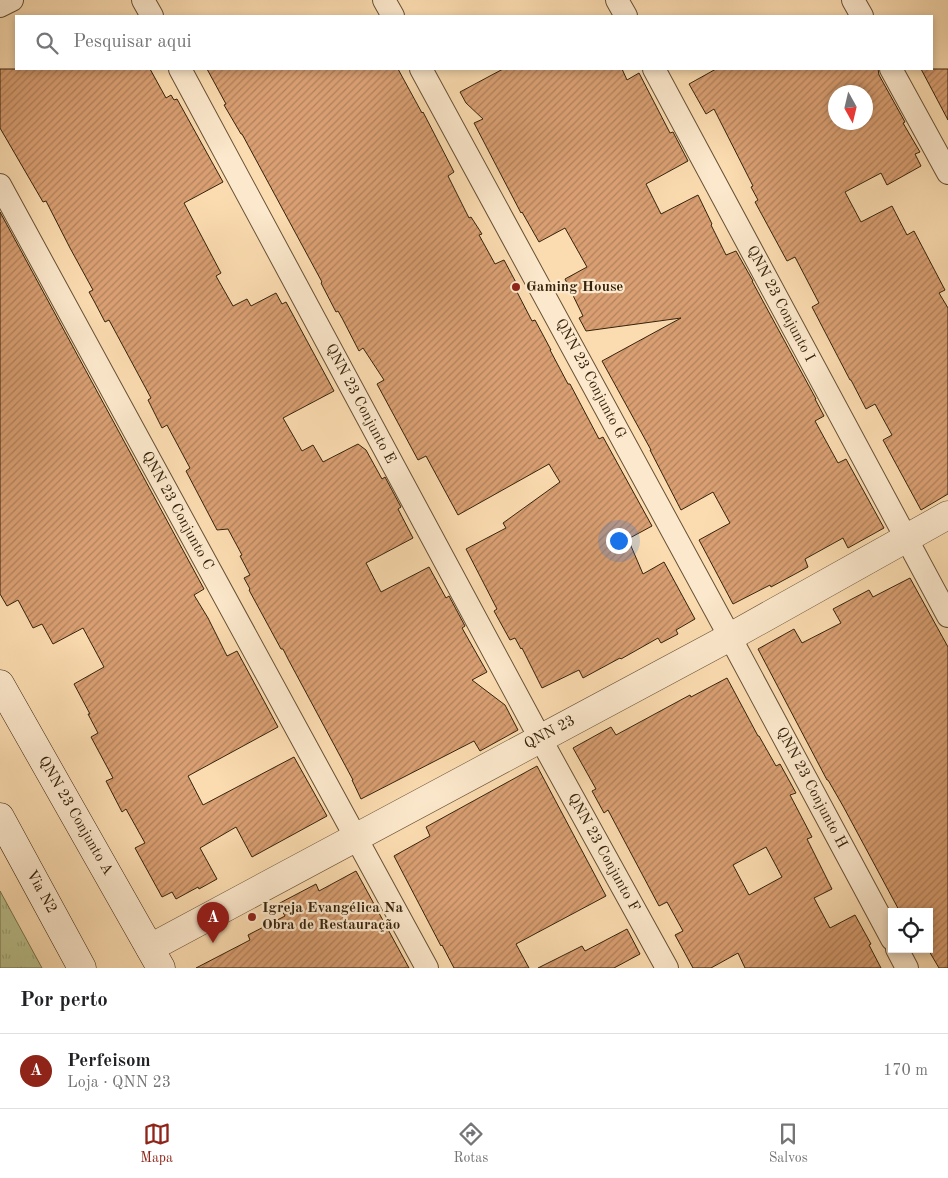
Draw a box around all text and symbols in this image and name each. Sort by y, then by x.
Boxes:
search box [15,15,933,70]
icon: search [33,29,61,57]
text: Pesquisar aqui [73,33,192,52]
north arrow [828,85,873,130]
street label: QNN 23 Conjunto I [743,244,817,364]
place label: Gaming House [526,280,623,295]
marker: Gaming House [510,281,522,293]
street label: QNN 23 Conjunto G [552,317,628,442]
street label: QNN 23 Conjunto E [322,342,398,466]
street label: QNN 23 Conjunto C [138,449,216,573]
your location [606,528,632,554]
street label: QNN 23 [522,713,578,753]
street label: QNN 23 Conjunto H [773,725,849,851]
street label: QNN 23 Conjunto A [35,754,115,878]
street label: QNN 23 Conjunto F [564,791,642,915]
street label: Via N2 [23,868,59,916]
place label: Igreja Evangélica Na Obra de Restauração [262,901,404,933]
pin: A [197,902,229,943]
map controls [888,908,933,953]
button: locate [888,908,933,953]
marker: Igreja Evangélica Na Obra de Restauração [246,911,258,923]
text: Por perto [20,990,108,1011]
text: Perfeisom [67,1052,151,1071]
text: A [30,1063,42,1079]
text: 170 m [883,1063,928,1079]
text: Loja · QNN 23 [67,1075,171,1091]
tab: Mapa [140,1120,173,1167]
tab: Rotas [453,1120,488,1167]
tab: Salvos [769,1120,808,1167]

